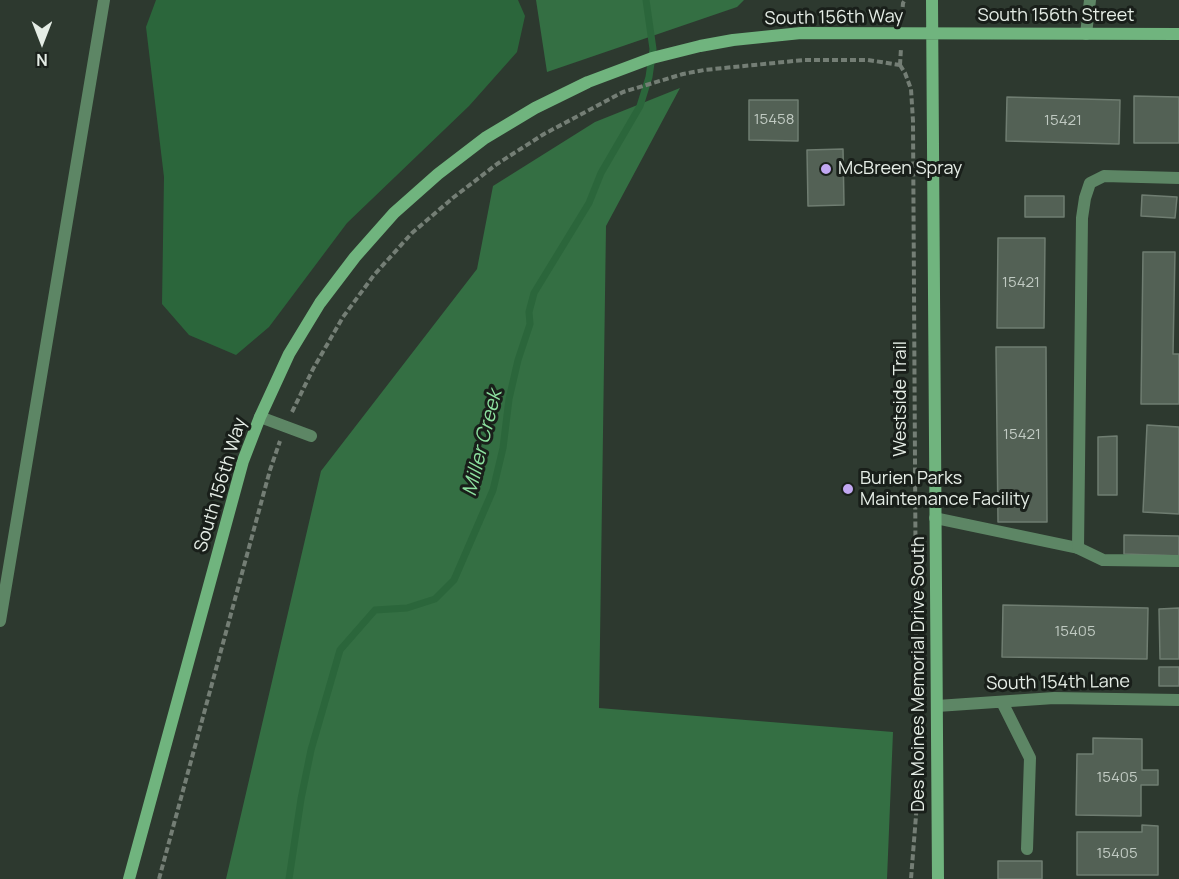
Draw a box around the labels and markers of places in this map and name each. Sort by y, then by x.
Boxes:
place label: McBreen Spray [838,158,962,180]
marker: McBreen Spray [819,162,833,176]
place label: Burien Parks Maintenance Facility [860,468,1030,510]
marker: Burien Parks Maintenance Facility [841,482,855,496]

